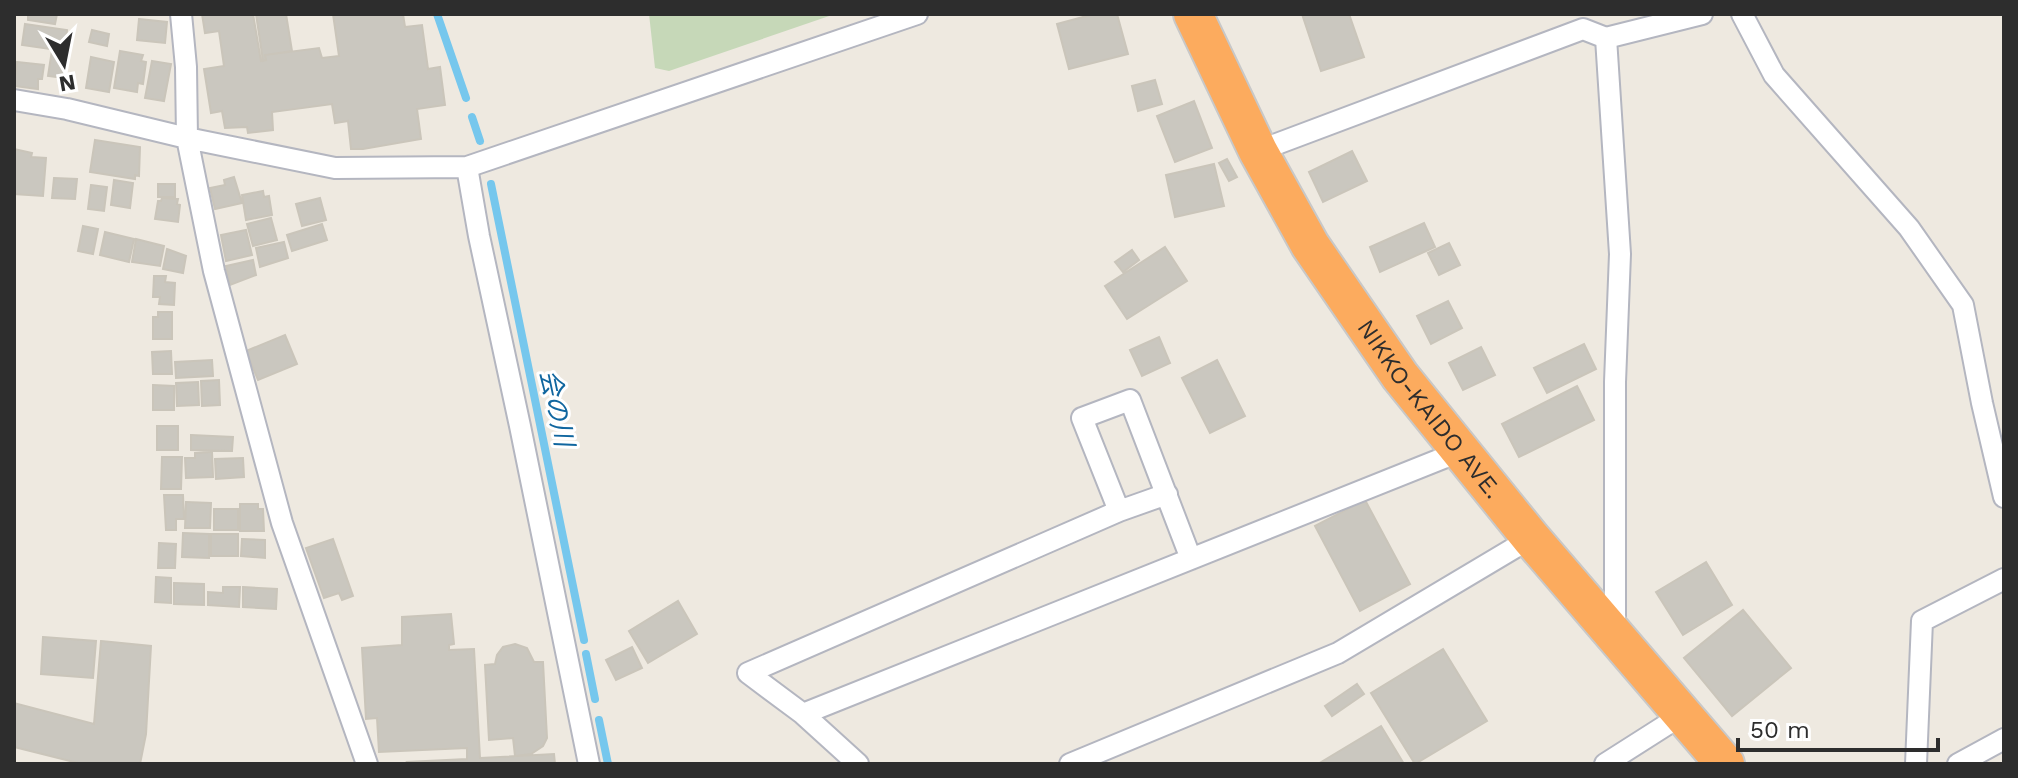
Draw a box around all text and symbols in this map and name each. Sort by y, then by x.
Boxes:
north arrow [24,24,104,104]
text: N [57,69,78,97]
street label: NIKKO-KAIDO AVE. [1351,314,1507,504]
water label: 会の川 [534,367,580,452]
scale bar [1738,702,1938,752]
text: 50 m [1750,716,1810,744]

